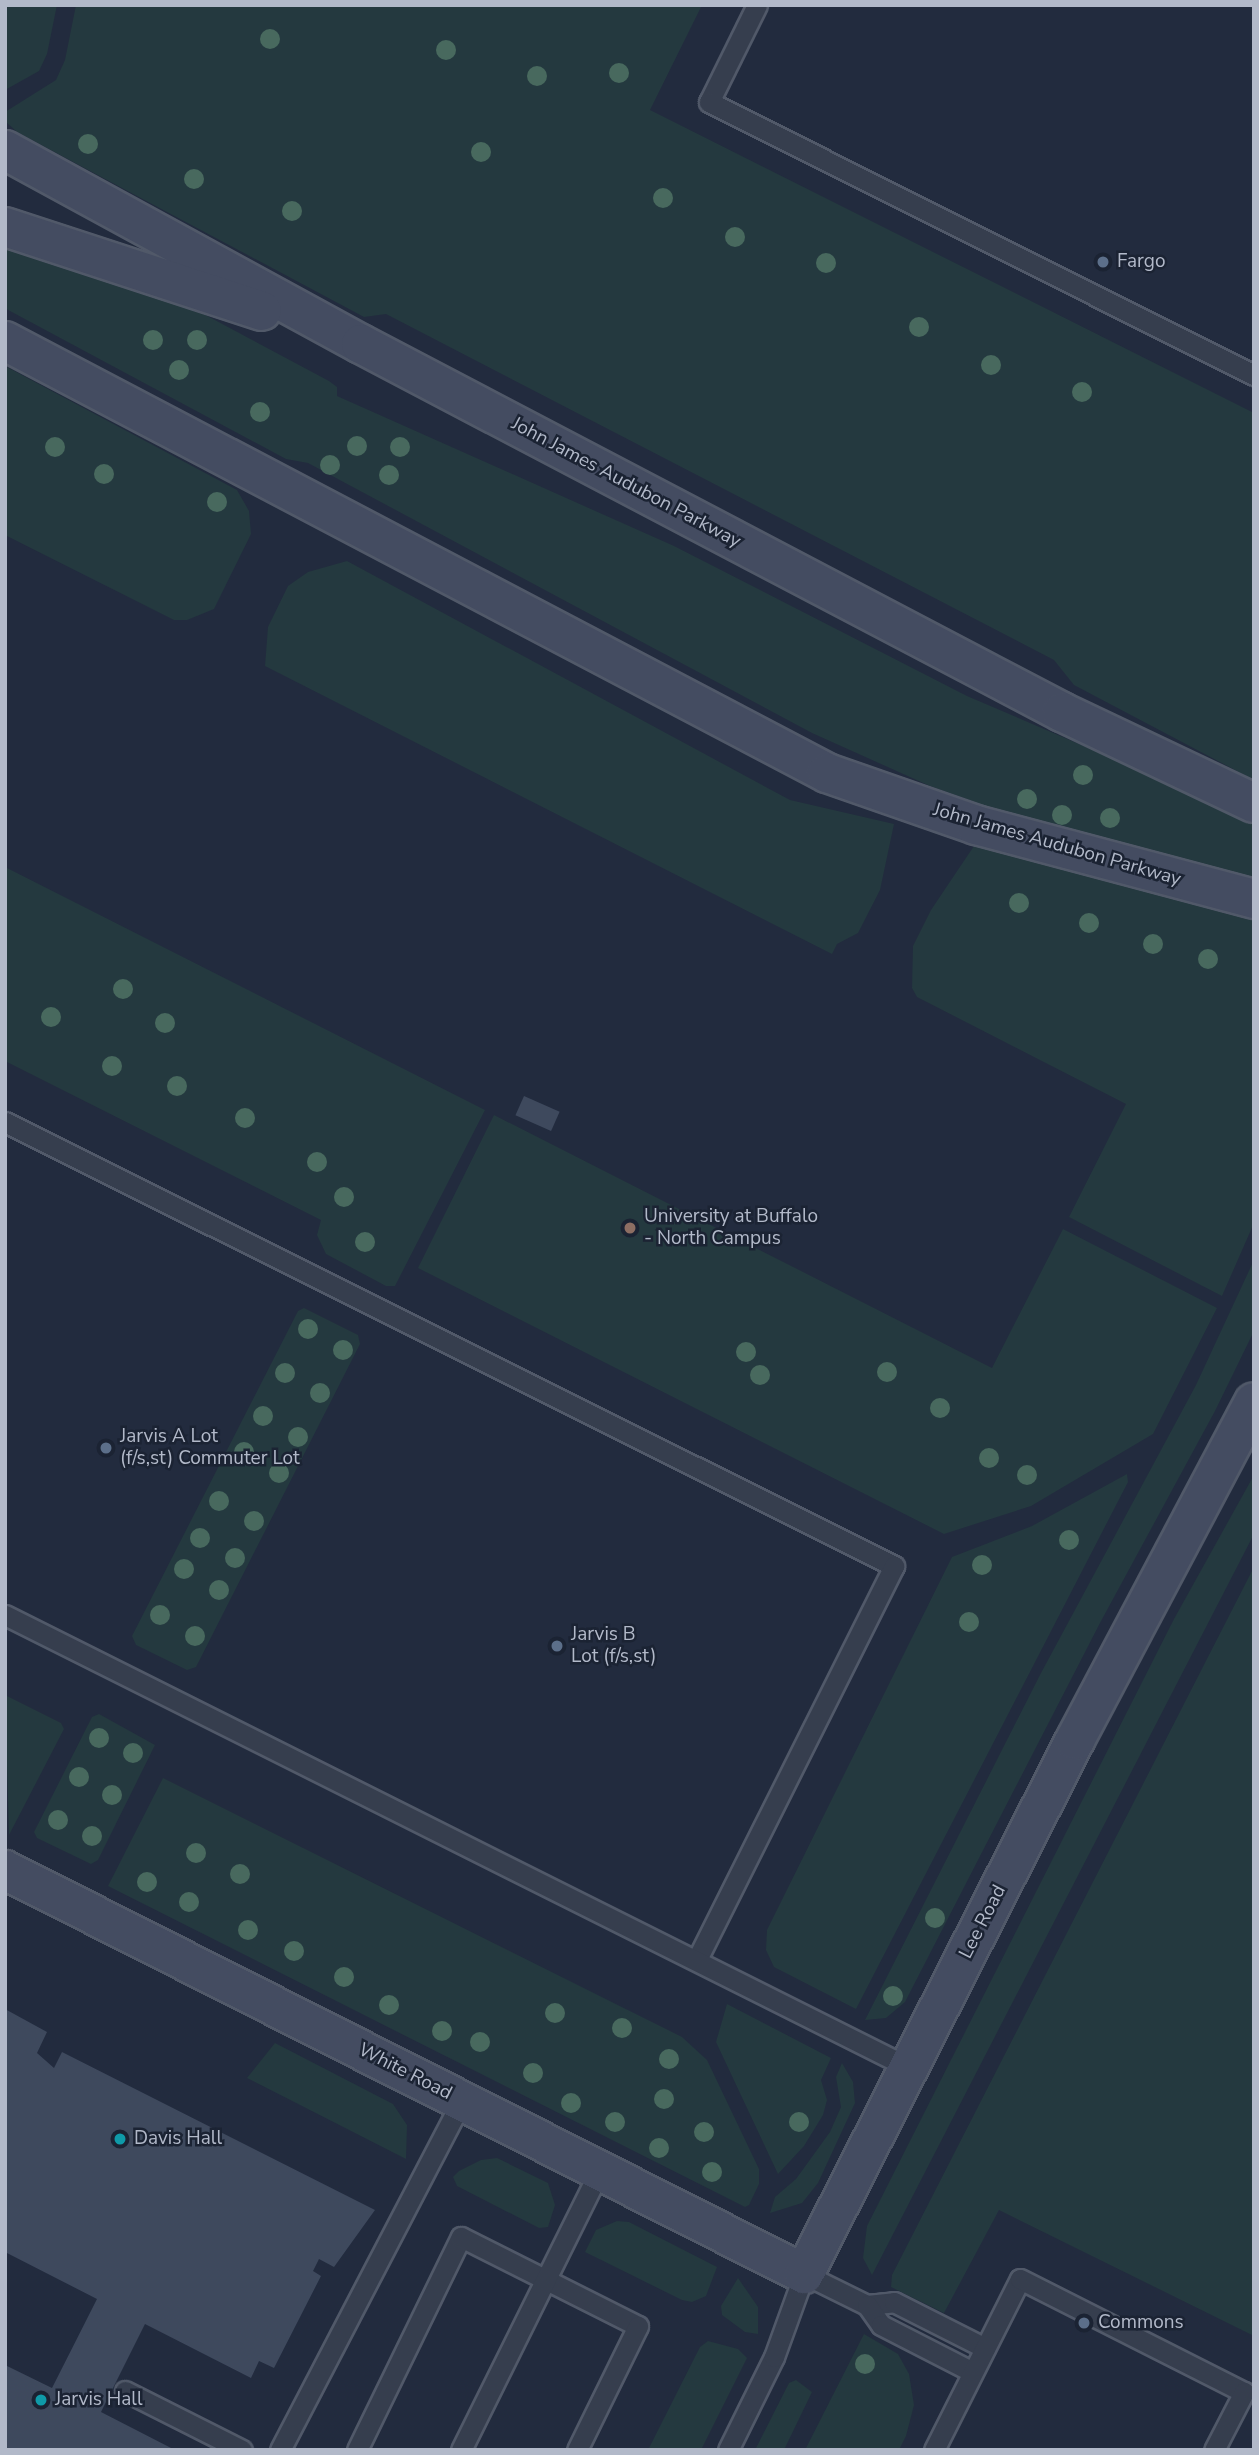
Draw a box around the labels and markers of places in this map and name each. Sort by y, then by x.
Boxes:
place label: Fargo [1117,251,1165,273]
marker: Fargo [1095,254,1111,270]
place label: University at Buffalo - North Campus [644,1206,818,1250]
marker: University at Buffalo - North Campus [622,1220,638,1236]
place label: Jarvis A Lot (f/s,st) Commuter Lot [120,1426,300,1470]
marker: Jarvis A Lot (f/s,st) Commuter Lot [98,1440,114,1456]
place label: Jarvis B Lot (f/s,st) [571,1624,657,1668]
marker: Jarvis B Lot (f/s,st) [549,1638,565,1654]
place label: Davis Hall [134,2128,222,2150]
marker: Davis Hall [112,2131,128,2147]
place label: Commons [1098,2312,1184,2334]
marker: Commons [1076,2315,1092,2331]
place label: Jarvis Hall [55,2389,143,2411]
marker: Jarvis Hall [33,2392,49,2408]

